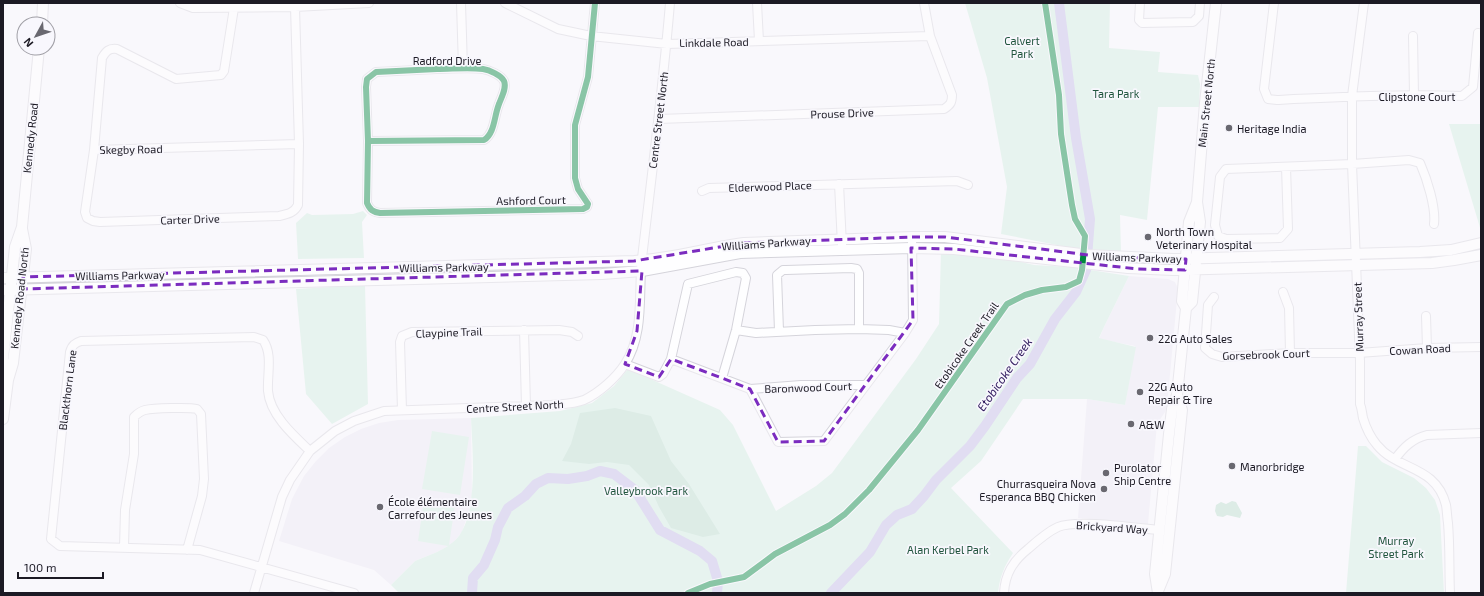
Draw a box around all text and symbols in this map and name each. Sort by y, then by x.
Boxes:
north arrow [16,16,56,56]
park label: Calvert Park [1004,34,1040,60]
text: N [20,35,35,50]
street label: Linkdale Road [679,35,749,49]
street label: Radford Drive [413,54,481,67]
street label: Main Street North [1195,58,1217,148]
street label: Centre Street North [646,71,670,169]
park label: Tara Park [1093,87,1140,100]
street label: Clipstone Court [1379,90,1455,103]
street label: Kennedy Road [20,102,40,174]
street label: Prouse Drive [810,105,874,121]
place label: Heritage India [1237,122,1306,135]
marker: Heritage India [1224,123,1234,133]
street label: Skegby Road [99,142,163,156]
street label: Elderwood Place [728,178,812,194]
street label: Ashford Court [496,193,566,207]
street label: Carter Drive [160,211,220,227]
place label: North Town Veterinary Hospital [1156,225,1253,251]
marker: North Town Veterinary Hospital [1143,232,1153,242]
street label: Williams Parkway [721,233,811,253]
street label: Kennedy Road North [7,247,31,349]
street label: Williams Parkway [1092,249,1182,265]
street label: Williams Parkway [399,260,489,274]
street label: Williams Parkway [75,268,165,282]
street label: Murray Street [1350,282,1366,352]
street label: Etobicoke Creek Trail [931,299,1001,391]
street label: Claypine Trail [415,324,483,340]
place label: 22G Auto Sales [1158,332,1233,345]
marker: 22G Auto Sales [1145,333,1155,343]
water label: Etobicoke Creek [974,335,1034,413]
street label: Cowan Road [1389,341,1451,357]
street label: Gorsebrook Court [1222,346,1310,362]
street label: Blackthorn Lane [56,349,78,431]
street label: Baronwood Court [764,379,852,395]
place label: 22G Auto Repair & Tire [1148,380,1213,406]
marker: 22G Auto Repair & Tire [1135,387,1145,397]
street label: Centre Street North [466,397,564,415]
place label: A&W [1139,418,1165,431]
marker: A&W [1126,419,1136,429]
place label: Manorbridge [1240,460,1305,473]
place label: Purolator Ship Centre [1114,461,1171,487]
marker: Manorbridge [1227,461,1237,471]
marker: Purolator Ship Centre [1101,468,1111,478]
place label: Churrasqueira Nova Esperanca BBQ Chicken [979,477,1096,504]
park label: Valleybrook Park [604,484,688,497]
marker: Churrasqueira Nova Esperanca BBQ Chicken [1099,484,1109,494]
place label: École élémentaire Carrefour des Jeunes [388,495,492,521]
marker: École élémentaire Carrefour des Jeunes [375,502,385,512]
street label: Brickyard Way [1076,518,1148,536]
park label: Murray Street Park [1368,534,1424,560]
park label: Alan Kerbel Park [907,543,989,556]
scale bar [18,554,103,580]
text: 100 m [24,560,56,574]

